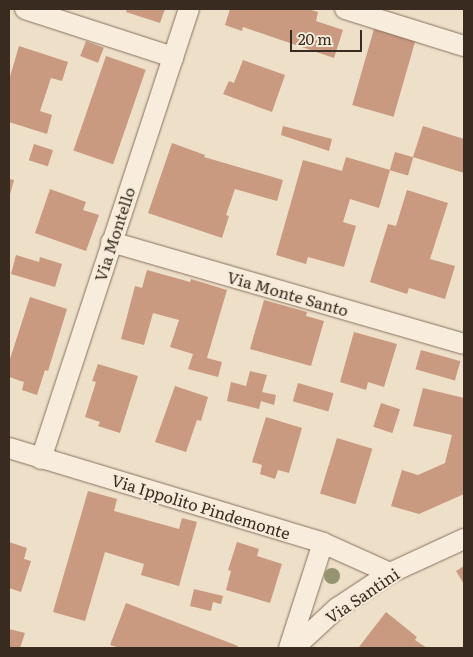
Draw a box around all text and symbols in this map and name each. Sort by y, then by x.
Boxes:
scale bar [293,20,366,52]
text: 20 m [298,27,332,50]
street label: Via Montello [90,184,138,284]
street label: Via Monte Santo [225,266,351,320]
street label: Via Ippolito Pindemonte [109,470,293,542]
street label: Via Santini [322,563,402,627]

